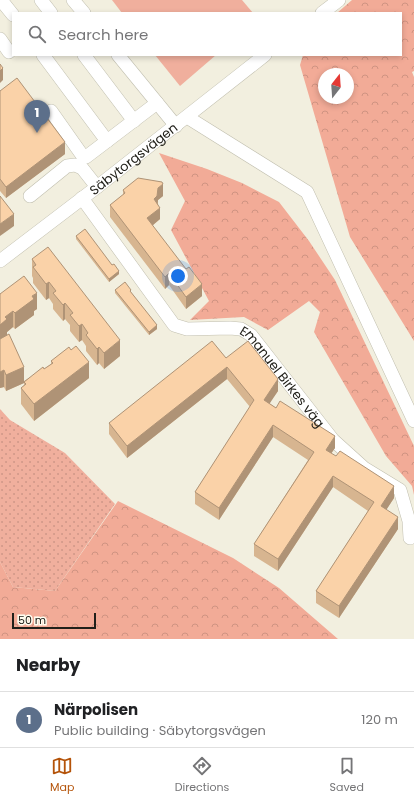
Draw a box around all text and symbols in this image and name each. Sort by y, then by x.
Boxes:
search box [12,12,402,56]
icon: search [26,23,48,45]
text: Search here [58,24,148,45]
north arrow [318,68,354,104]
pin: 1 [24,100,50,133]
street label: Säbytorgsvägen [85,118,181,199]
your location [168,266,188,286]
street label: Emanuel Birkes väg [236,321,329,431]
scale bar [12,611,96,630]
text: 50 m [18,612,46,628]
text: Nearby [16,653,80,677]
text: Närpolisen [54,699,138,720]
text: 1 [27,710,31,729]
text: 120 m [361,710,398,729]
text: Public building · Säbytorgsvägen [54,721,266,740]
tab: Map [50,755,74,796]
tab: Directions [175,755,229,796]
tab: Saved [330,755,364,796]

